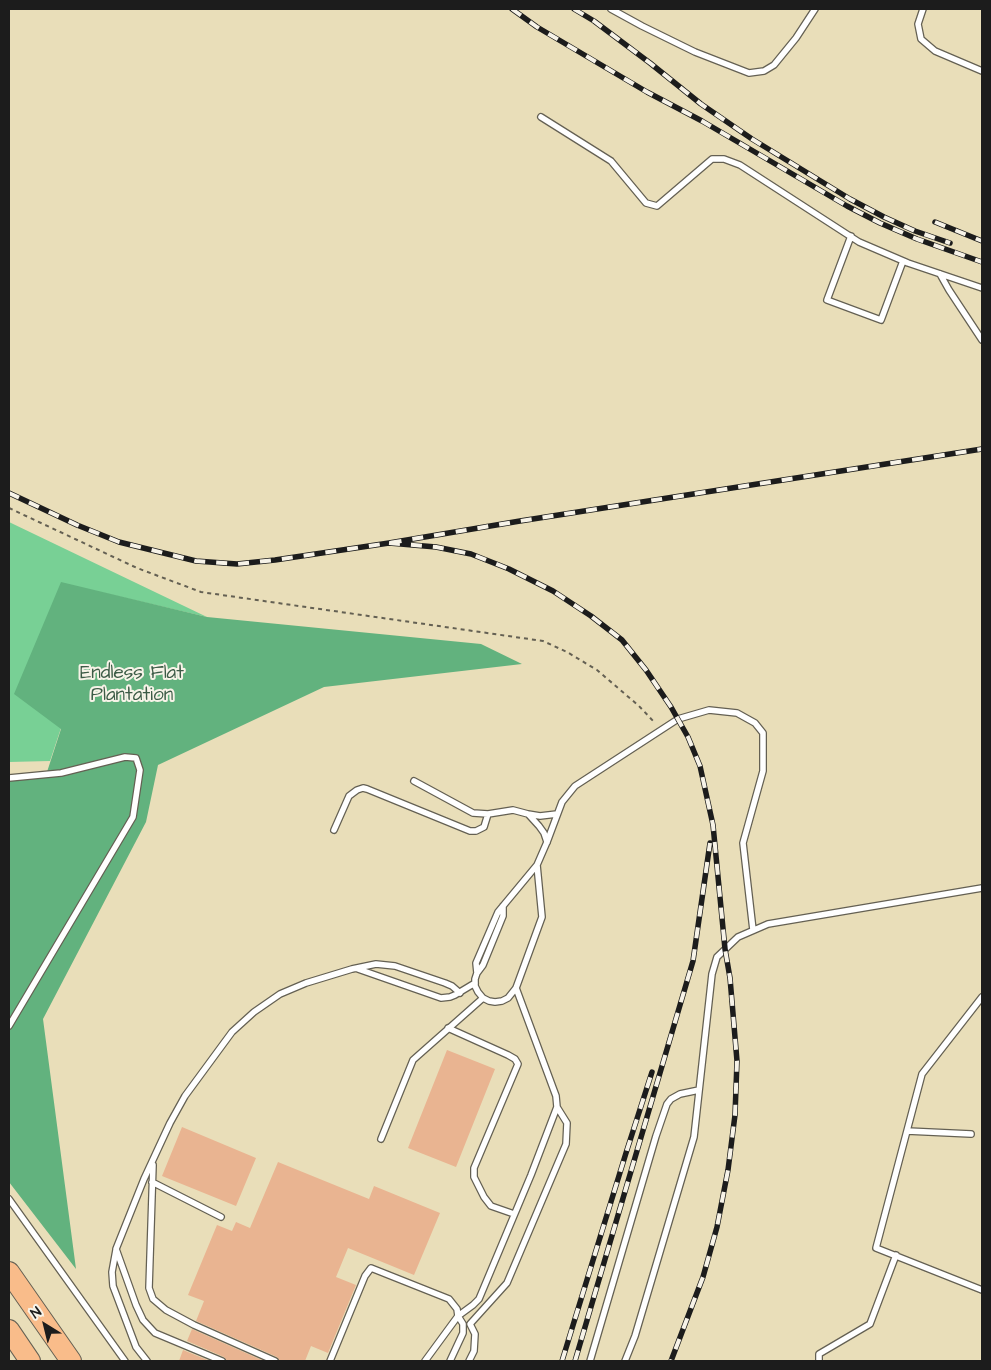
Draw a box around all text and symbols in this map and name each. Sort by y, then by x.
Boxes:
park label: Endless Flat Plantation [80,663,184,707]
north arrow [20,1300,70,1350]
text: N [27,1302,46,1324]

